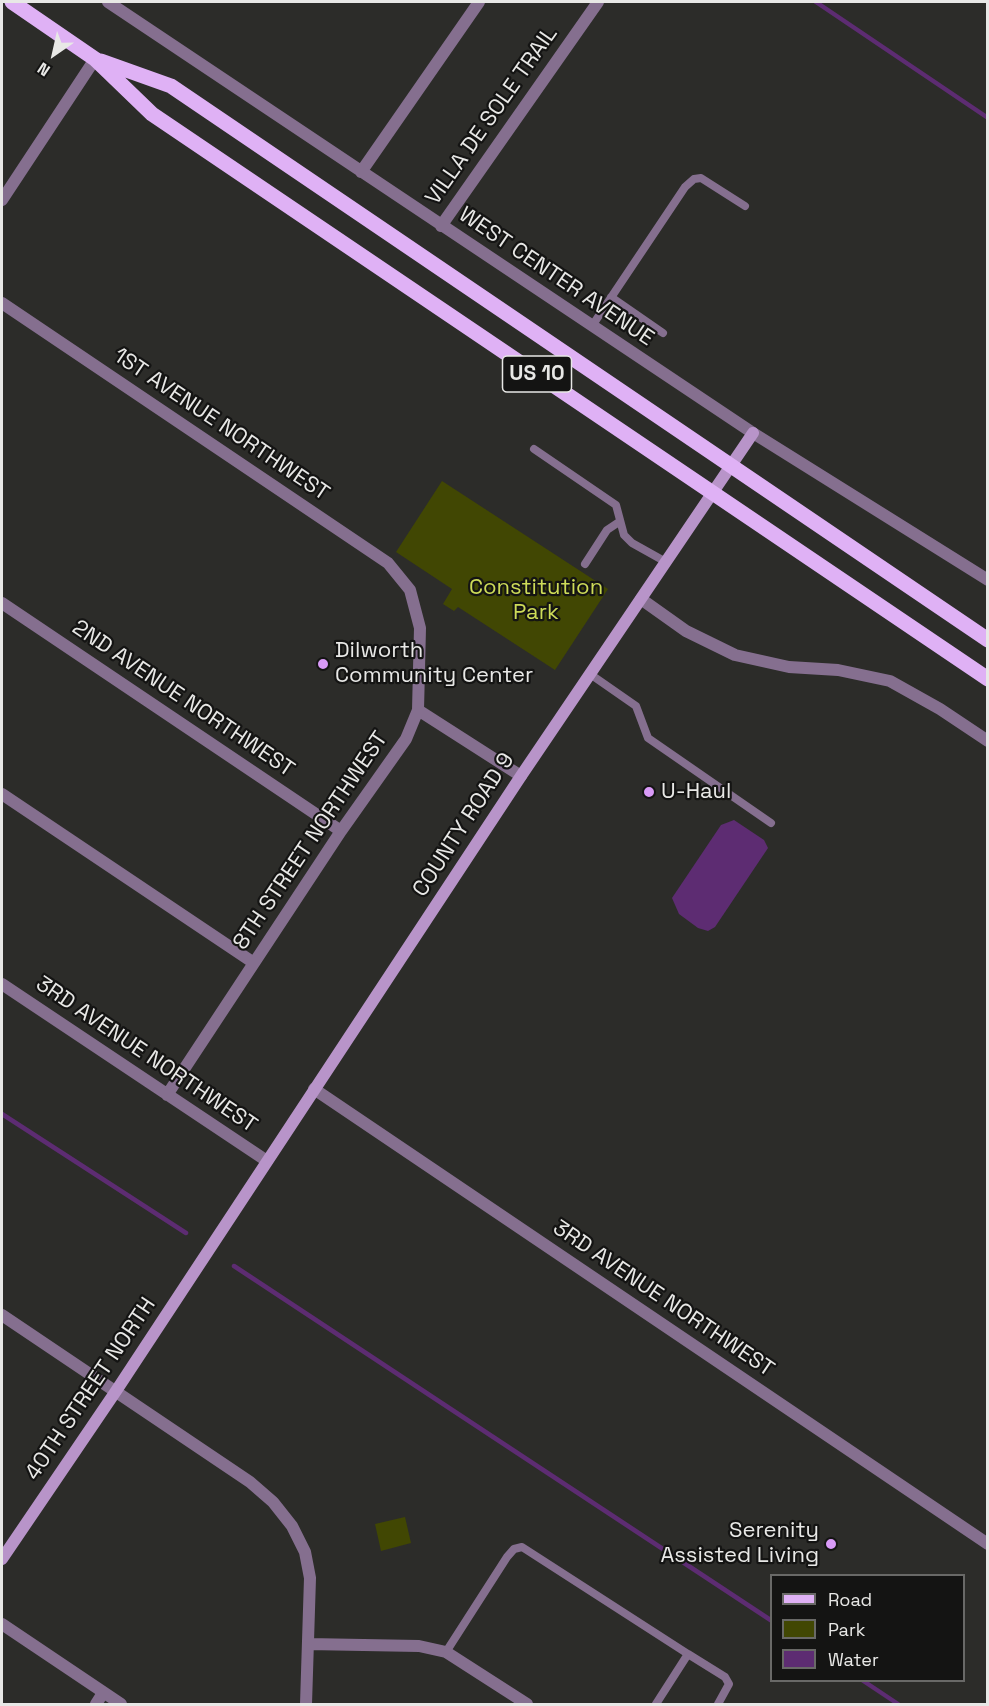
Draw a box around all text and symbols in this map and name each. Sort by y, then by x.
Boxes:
street label: VILLA DE SOLE TRAIL [421,22,563,210]
north arrow [24,24,84,84]
text: N [33,58,54,81]
street label: WEST CENTER AVENUE [454,202,658,352]
street label: 1ST AVENUE NORTHWEST [108,343,334,507]
road number: US 10 [502,356,572,392]
park label: Constitution Park [469,575,603,626]
street label: 2ND AVENUE NORTHWEST [67,615,299,783]
place label: Dilworth Community Center [335,638,533,690]
marker: Dilworth Community Center [316,657,330,671]
street label: 8TH STREET NORTHWEST [228,727,394,955]
street label: COUNTY ROAD 9 [408,748,520,902]
place label: U-Haul [661,779,731,805]
marker: U-Haul [642,785,656,799]
street label: 3RD AVENUE NORTHWEST [30,971,262,1139]
street label: 3RD AVENUE NORTHWEST [547,1215,779,1383]
street label: 40TH STREET NORTH [20,1293,162,1485]
place label: Serenity Assisted Living [660,1518,819,1570]
marker: Serenity Assisted Living [824,1537,838,1551]
legend [770,1574,965,1682]
text: Road [828,1588,872,1611]
text: Park [828,1618,865,1641]
text: Water [828,1648,879,1671]

